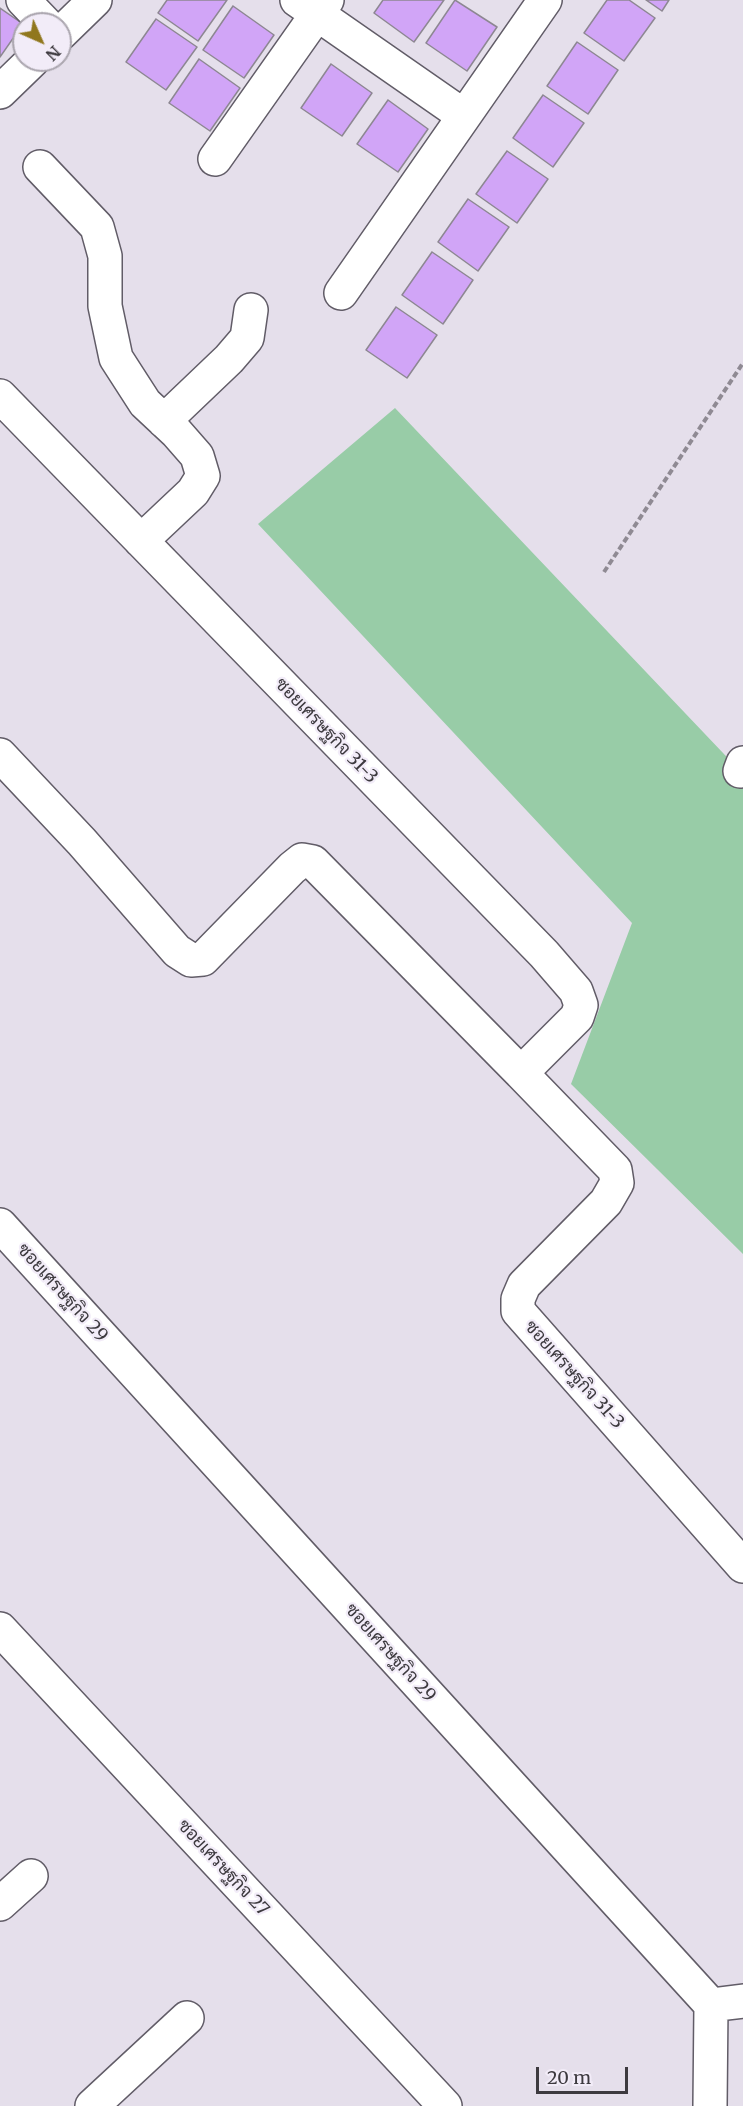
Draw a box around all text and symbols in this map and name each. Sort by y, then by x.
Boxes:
north arrow [12,12,72,72]
text: N [42,42,65,65]
street label: ซอยเศรษฐกิจ 31-3 [270,674,382,788]
street label: ซอยเศรษฐกิจ 29 [12,1239,112,1347]
street label: ซอยเศรษฐกิจ 31-3 [520,1316,628,1434]
street label: ซอยเศรษฐกิจ 29 [340,1599,440,1707]
street label: ซอยเศรษฐกิจ 27 [173,1815,273,1921]
scale bar [539,2055,630,2093]
text: 20 m [547,2066,591,2089]

